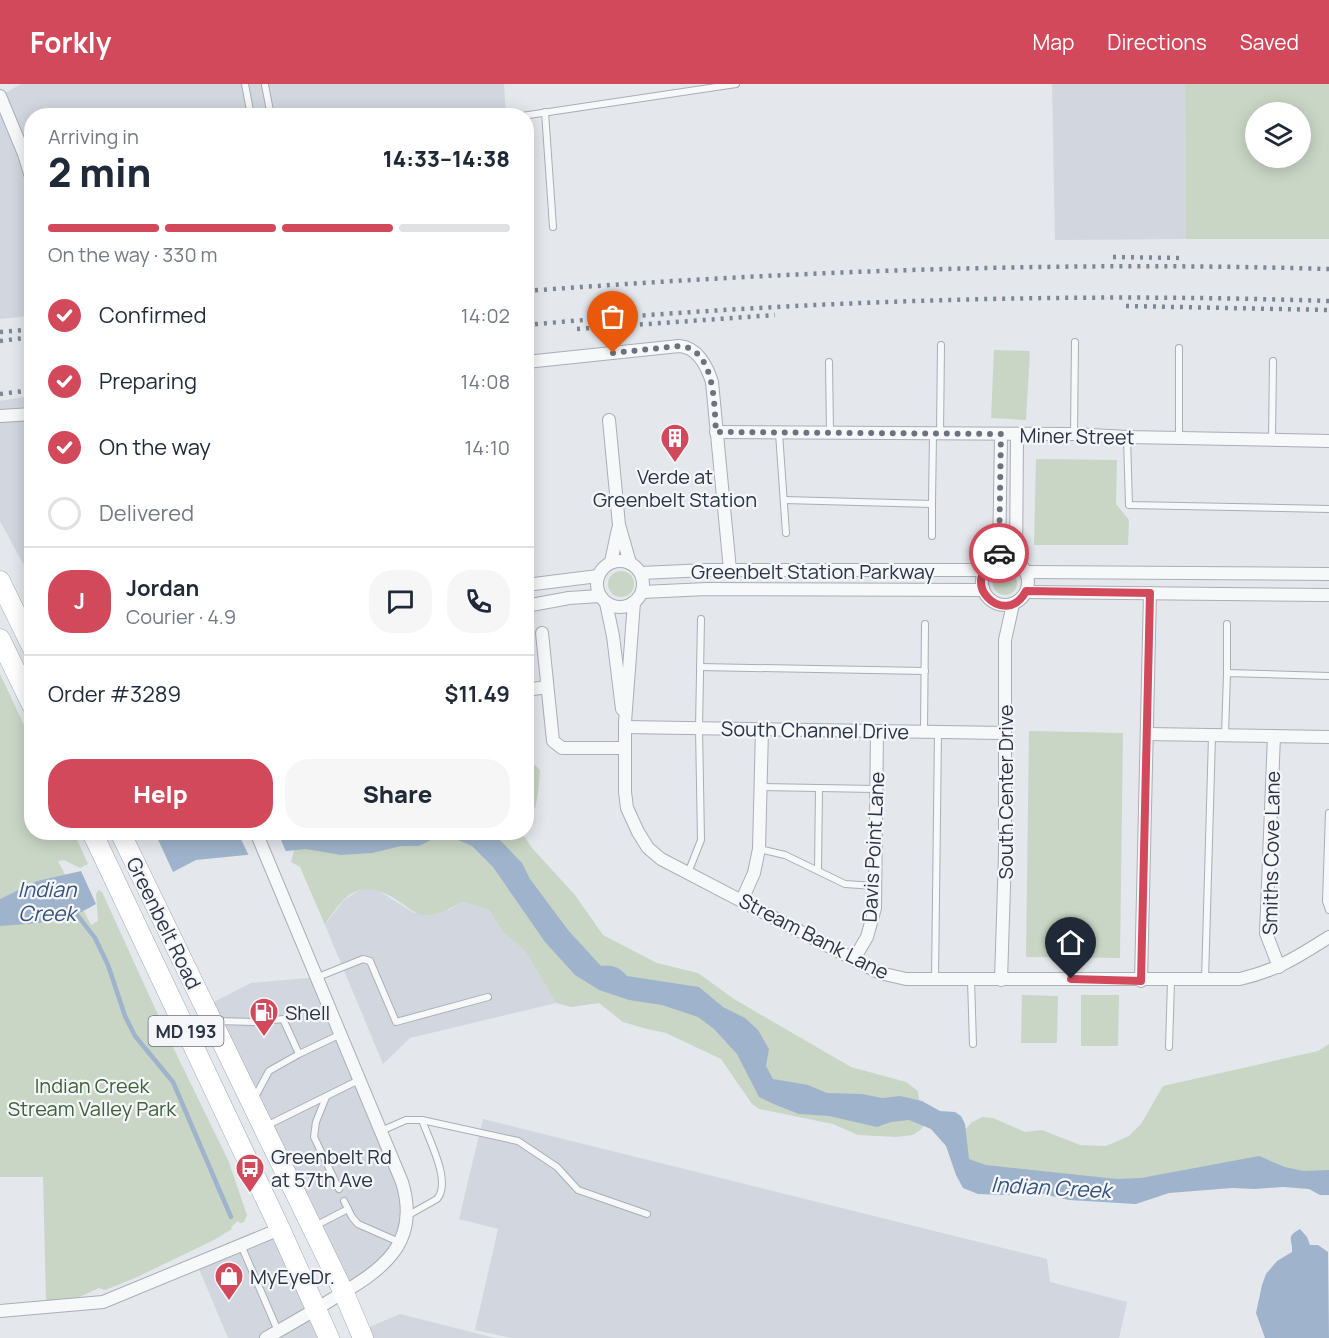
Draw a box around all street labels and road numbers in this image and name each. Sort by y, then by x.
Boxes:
street label: Miner Street [1019,421,1135,451]
street label: Greenbelt Station Parkway [691,558,935,585]
street label: South Center Drive [992,705,1019,879]
street label: South Channel Drive [721,715,909,745]
street label: Davis Point Lane [856,771,890,923]
street label: Smiths Cove Lane [1256,771,1286,935]
street label: Greenbelt Road [120,853,208,993]
street label: Stream Bank Lane [734,887,894,985]
road number: MD 193 [148,1016,224,1046]

